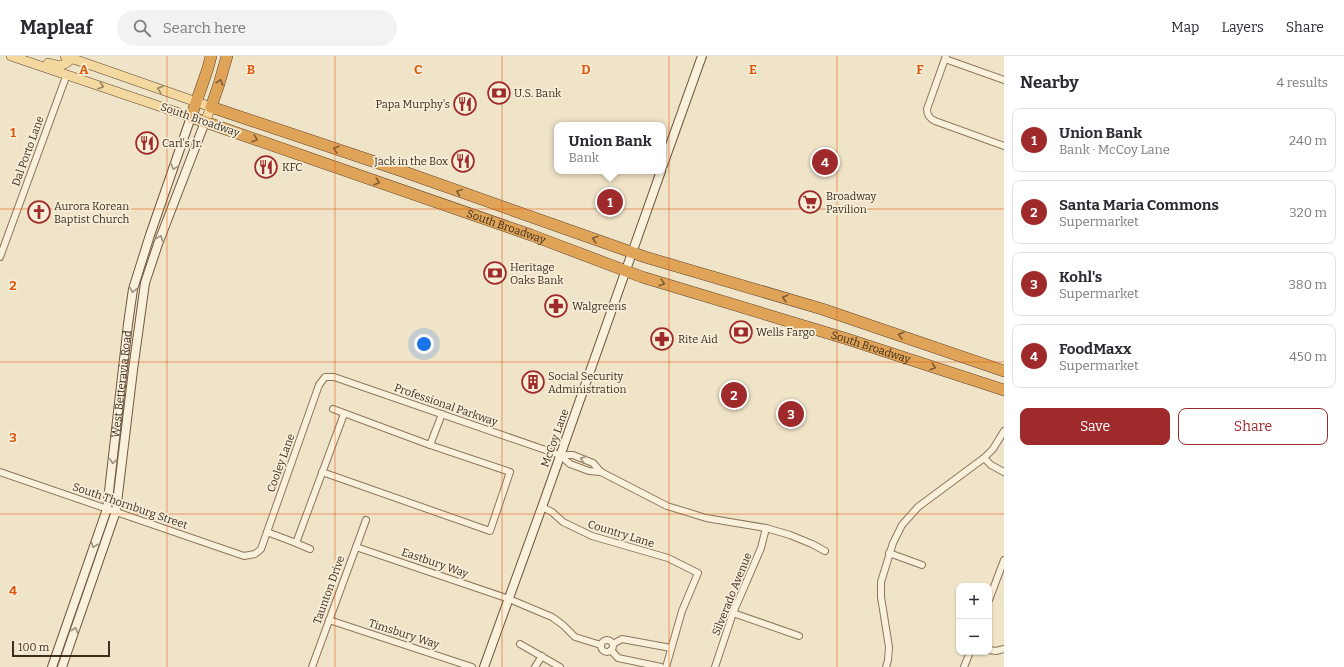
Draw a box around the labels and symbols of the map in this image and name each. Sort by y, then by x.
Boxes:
text: A [79,62,89,77]
text: B [247,62,255,77]
text: C [414,62,422,77]
text: D [581,62,591,77]
text: E [749,62,757,77]
text: F [916,62,924,77]
one-way arrow [215,78,224,85]
bank icon: U.S. Bank [486,80,512,106]
one-way arrow [97,81,104,90]
one-way arrow [157,86,164,94]
place label: U.S. Bank [514,87,562,100]
restaurant icon: Papa Murphy's [452,91,478,117]
place label: Papa Murphy's [375,98,450,111]
street label: South Broadway [159,100,241,140]
street label: Dal Porto Lane [9,114,47,188]
text: 1 [10,125,16,140]
restaurant icon: Carl's Jr. [134,130,160,156]
one-way arrow [251,134,258,143]
place label: Carl's Jr. [162,137,202,150]
one-way arrow [333,145,340,154]
pin: 4 [812,147,838,177]
restaurant icon: Jack in the Box [450,148,476,174]
restaurant icon: KFC [253,154,279,180]
place label: Jack in the Box [373,155,448,168]
place label: KFC [282,161,302,174]
one-way arrow [170,163,178,170]
one-way arrow [374,177,381,186]
pin: 1 [597,187,623,217]
one-way arrow [456,188,463,196]
supermarket icon: Broadway Pavilion [797,189,823,215]
place label: Broadway Pavilion [826,190,876,216]
church icon: Aurora Korean Baptist Church [26,199,52,225]
place label: Aurora Korean Baptist Church [54,200,130,226]
street label: South Broadway [465,207,548,247]
one-way arrow [155,235,163,242]
one-way arrow [592,236,599,244]
bank icon: Heritage Oaks Bank [482,260,508,286]
place label: Heritage Oaks Bank [510,261,564,287]
text: 2 [9,278,17,293]
one-way arrow [659,278,666,287]
one-way arrow [130,287,138,294]
pharmacy icon: Walgreens [543,293,569,319]
one-way arrow [781,294,788,303]
place label: Walgreens [572,300,626,313]
bank icon: Wells Fargo [728,319,754,345]
pharmacy icon: Rite Aid [649,326,675,352]
place label: Wells Fargo [756,326,815,339]
street label: South Broadway [829,328,912,366]
street label: West Betteravia Road [109,329,134,439]
one-way arrow [898,332,905,340]
place label: Rite Aid [678,333,718,346]
your location [414,334,434,354]
one-way arrow [930,362,937,371]
building icon: Social Security Administration [520,369,546,395]
place label: Social Security Administration [548,370,626,396]
pin: 2 [721,380,747,410]
street label: Professional Parkway [392,381,500,429]
pin: 3 [778,399,804,429]
street label: McCoy Lane [538,407,572,469]
text: 3 [9,430,17,445]
street label: Cooley Lane [264,432,298,494]
one-way arrow [579,455,586,463]
one-way arrow [109,458,118,464]
street label: South Thornburg Street [71,480,189,532]
street label: Country Lane [586,518,656,550]
one-way arrow [91,542,99,549]
street label: Eastbury Way [400,545,470,581]
street label: Silverado Avenue [709,551,755,637]
street label: Taunton Drive [311,554,347,626]
text: 4 [9,583,17,598]
street label: Timsbury Way [367,616,441,652]
one-way arrow [70,627,78,634]
scale bar [12,639,110,658]

